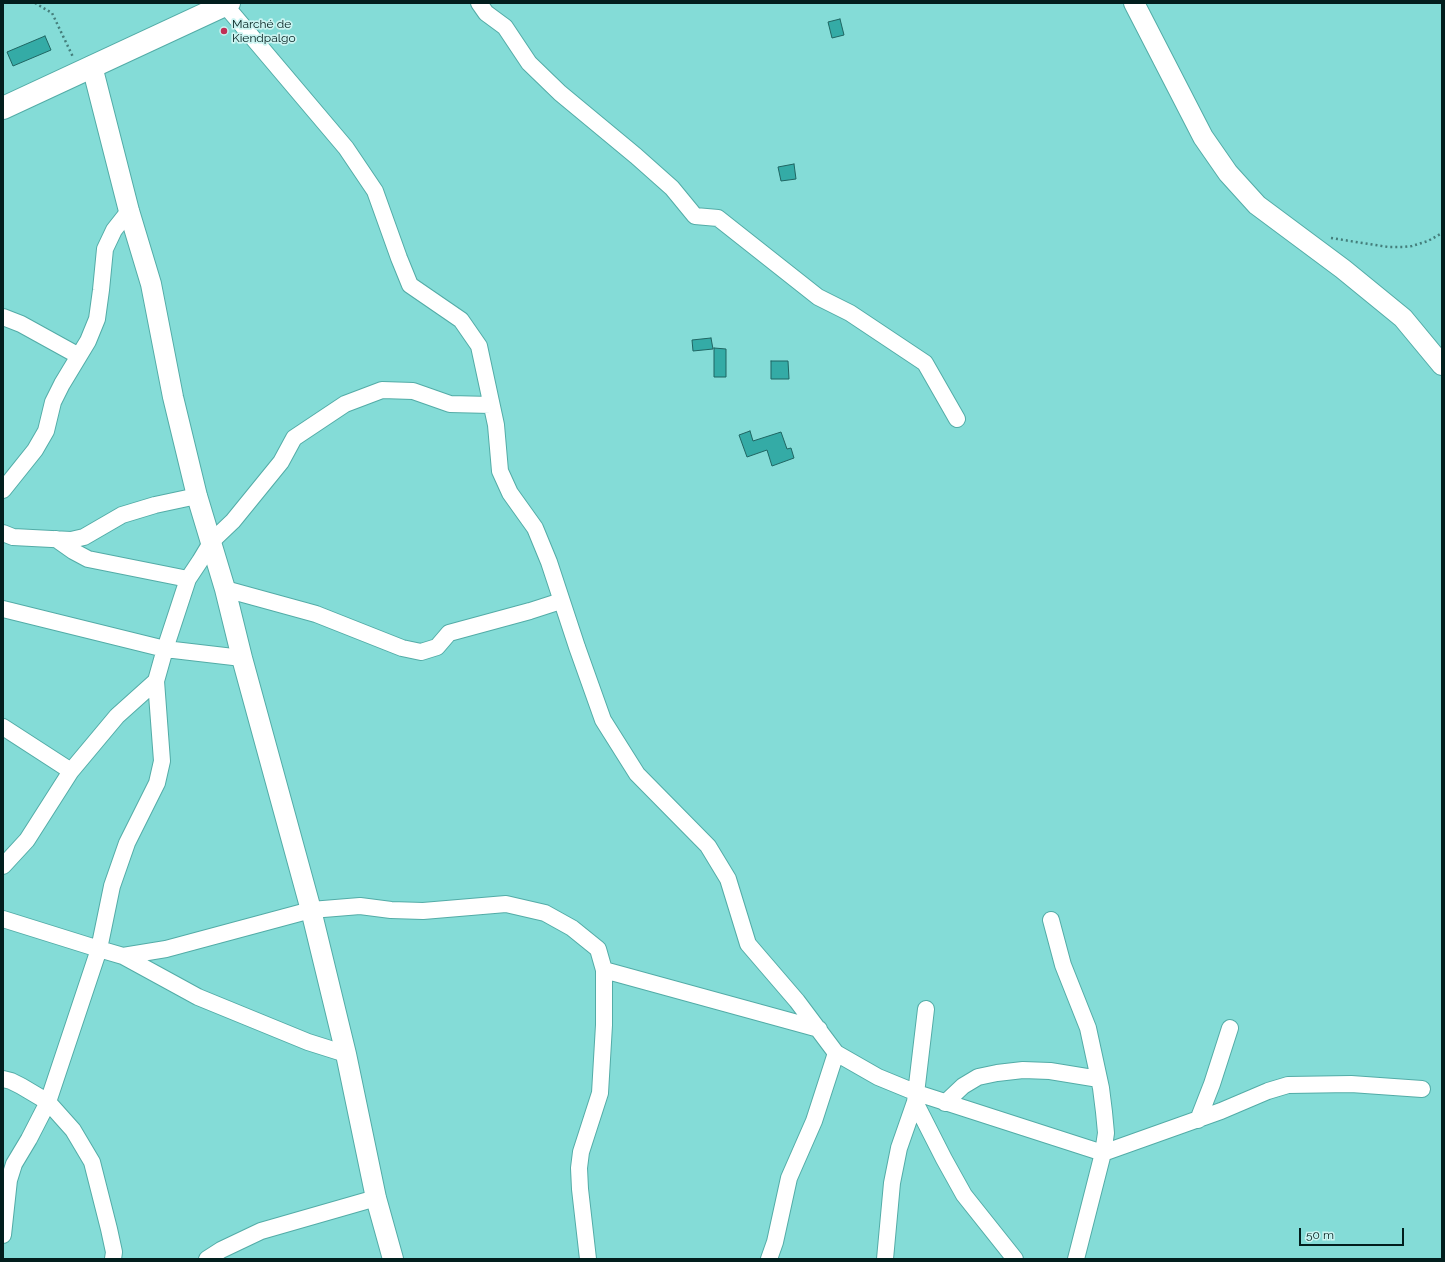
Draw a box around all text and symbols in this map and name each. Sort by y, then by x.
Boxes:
place label: Marché de Kiendpalgo [232,17,296,45]
marker: Marché de Kiendpalgo [219,26,229,36]
scale bar [1301,1220,1406,1246]
text: 50 m [1306,1228,1334,1242]

